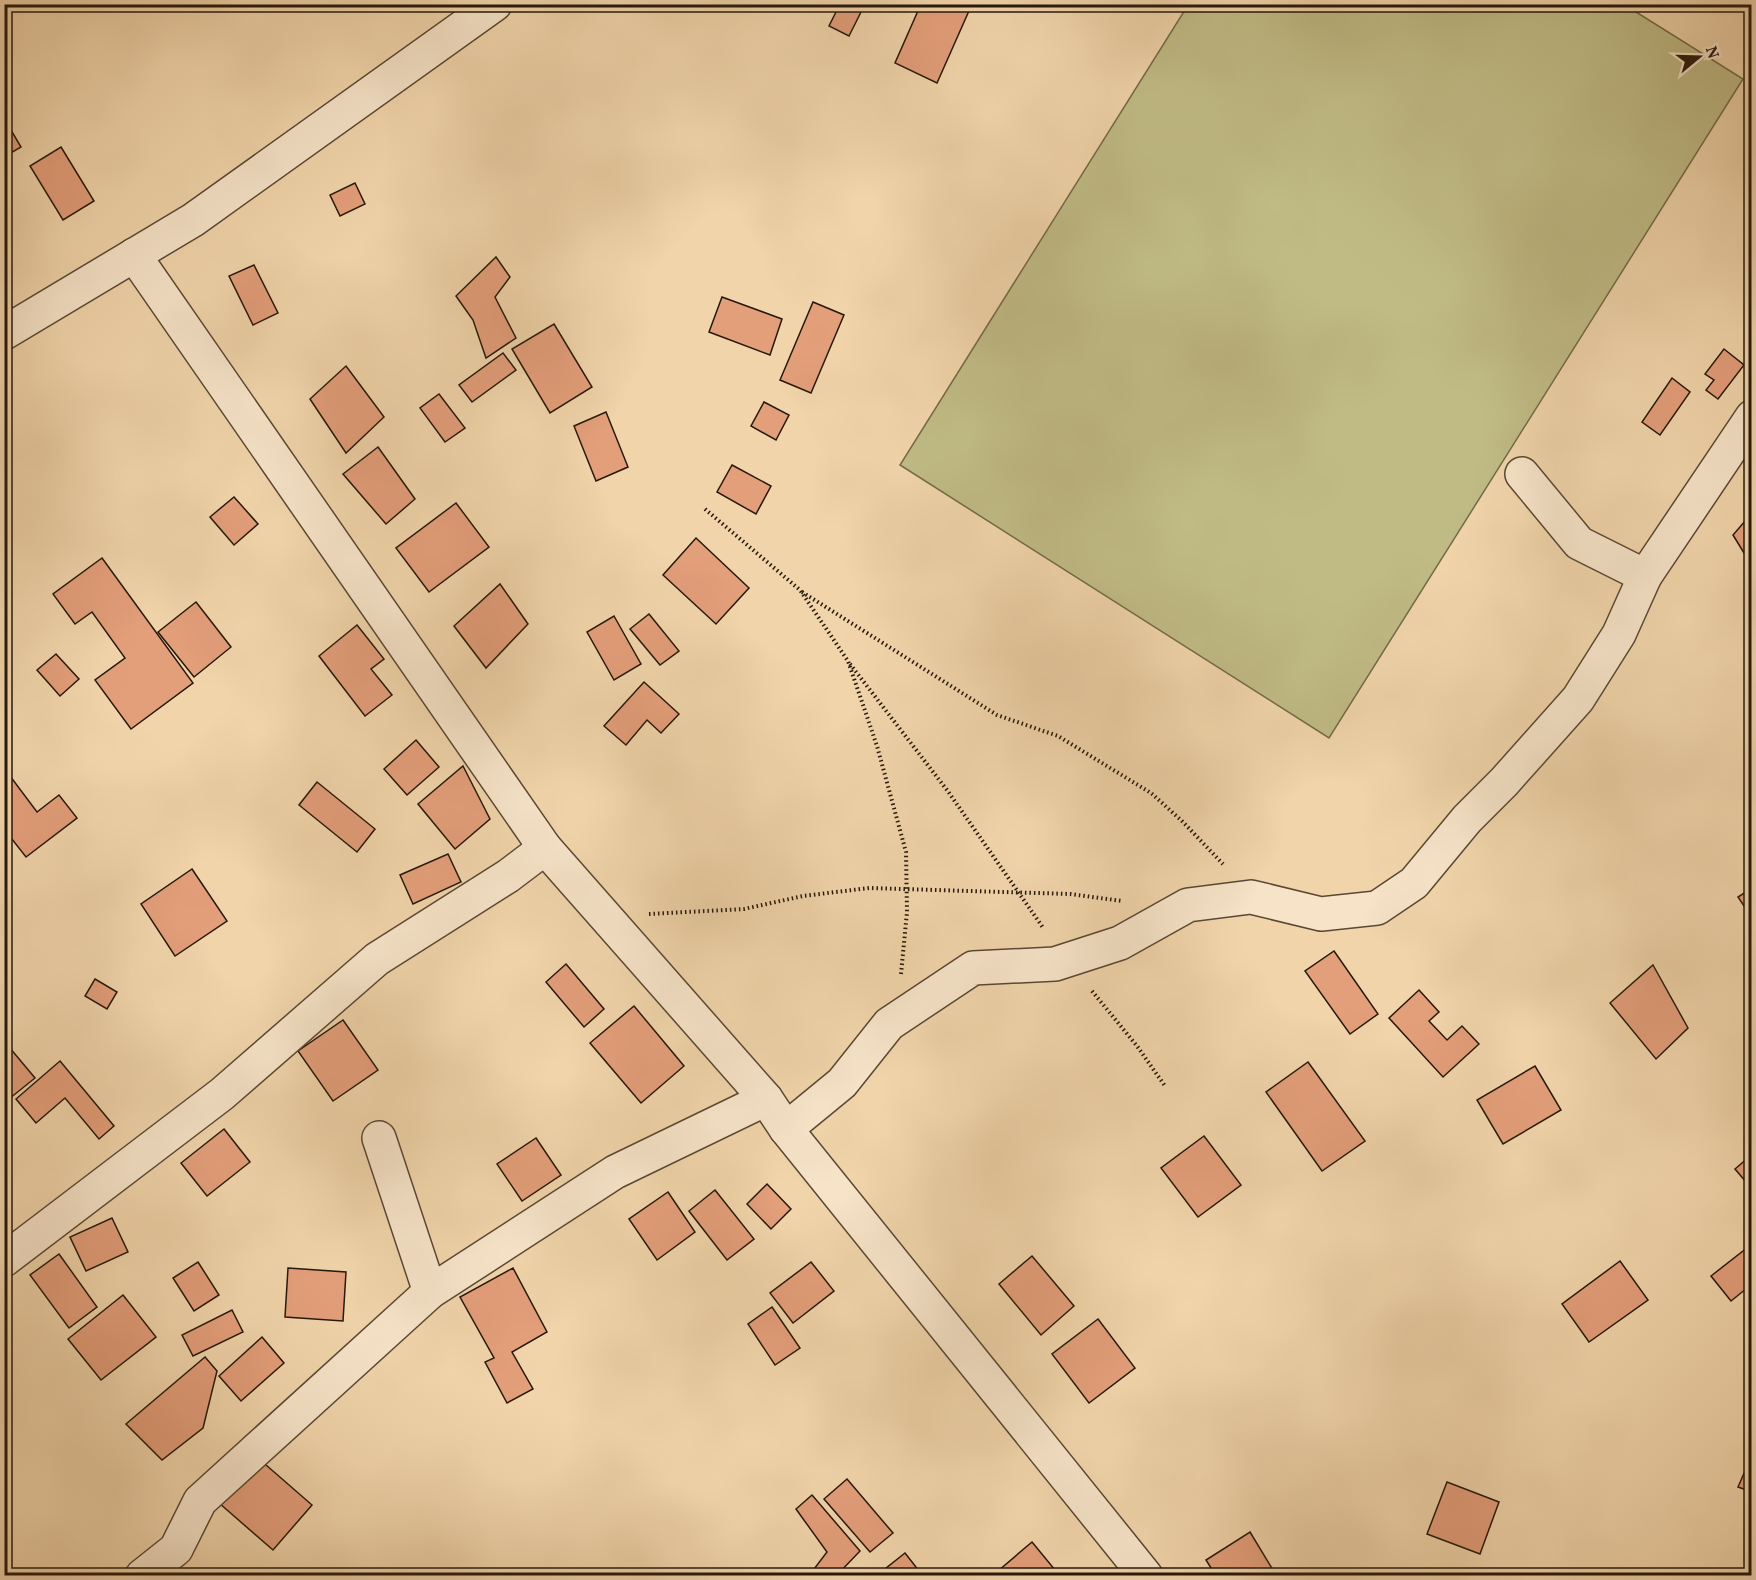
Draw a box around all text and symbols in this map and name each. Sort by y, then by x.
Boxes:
north arrow [1669,27,1729,87]
text: N [1699,44,1724,62]

